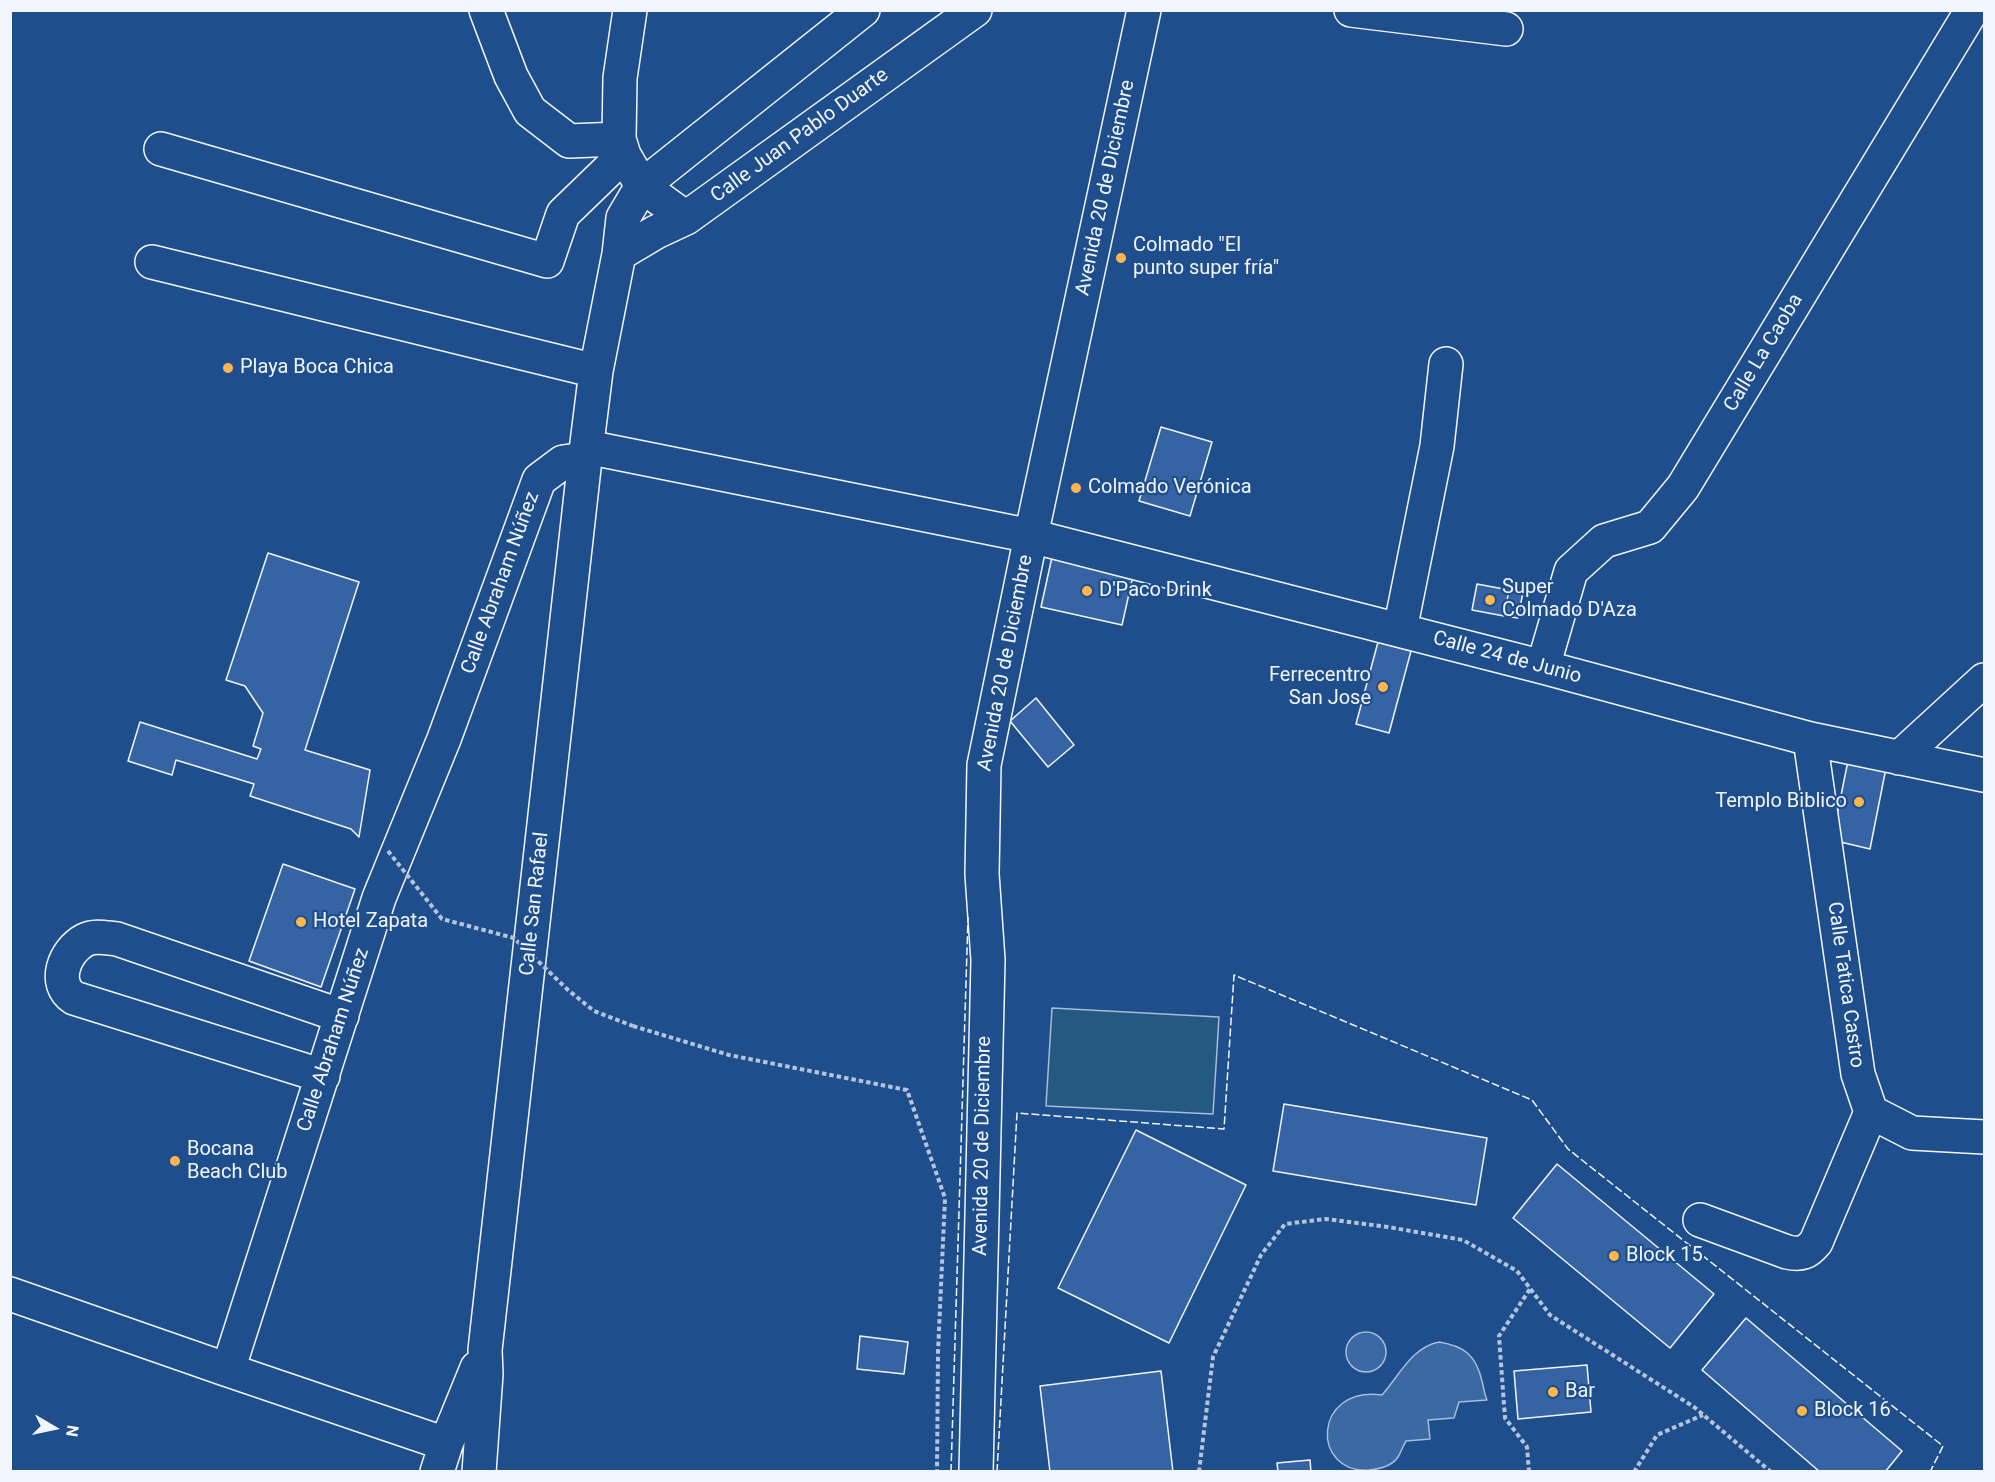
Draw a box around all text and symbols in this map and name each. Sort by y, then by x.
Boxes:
street label: Calle Juan Pablo Duarte [707,64,893,208]
street label: Avenida 20 de Diciembre [1071,78,1141,298]
place label: Colmado "El punto super fría" [1133,234,1279,281]
marker: Colmado "El punto super fría" [1114,251,1128,265]
street label: Calle La Caoba [1719,290,1809,416]
place label: Playa Boca Chica [240,356,394,380]
marker: Playa Boca Chica [221,361,235,375]
place label: Colmado Verónica [1088,476,1252,500]
marker: Colmado Verónica [1069,481,1083,495]
street label: Calle Abraham Núñez [457,489,545,677]
street label: Avenida 20 de Diciembre [973,553,1039,773]
place label: Super Colmado D'Aza [1502,576,1637,623]
place label: D'Paco Drink [1099,579,1212,603]
marker: D'Paco Drink [1080,584,1094,598]
marker: Super Colmado D'Aza [1483,593,1497,607]
street label: Calle 24 de Junio [1430,627,1584,689]
place label: Ferrecentro San Jose [1269,664,1371,711]
marker: Ferrecentro San Jose [1376,680,1390,694]
place label: Templo Biblico [1715,790,1847,814]
marker: Templo Biblico [1852,795,1866,809]
street label: Calle San Rafael [516,831,554,977]
street label: Calle Tatica Castro [1821,900,1869,1070]
place label: Hotel Zapata [313,910,428,934]
marker: Hotel Zapata [294,915,308,929]
street label: Calle Abraham Núñez [293,945,375,1135]
street label: Avenida 20 de Diciembre [969,1036,997,1256]
place label: Bocana Beach Club [187,1138,288,1185]
marker: Bocana Beach Club [168,1154,182,1168]
place label: Block 15 [1626,1244,1703,1268]
marker: Block 15 [1607,1249,1621,1263]
place label: Bar [1565,1380,1595,1404]
marker: Bar [1546,1385,1560,1399]
north arrow [24,1398,84,1458]
place label: Block 16 [1814,1399,1891,1423]
marker: Block 16 [1795,1404,1809,1418]
text: N [62,1424,83,1438]

